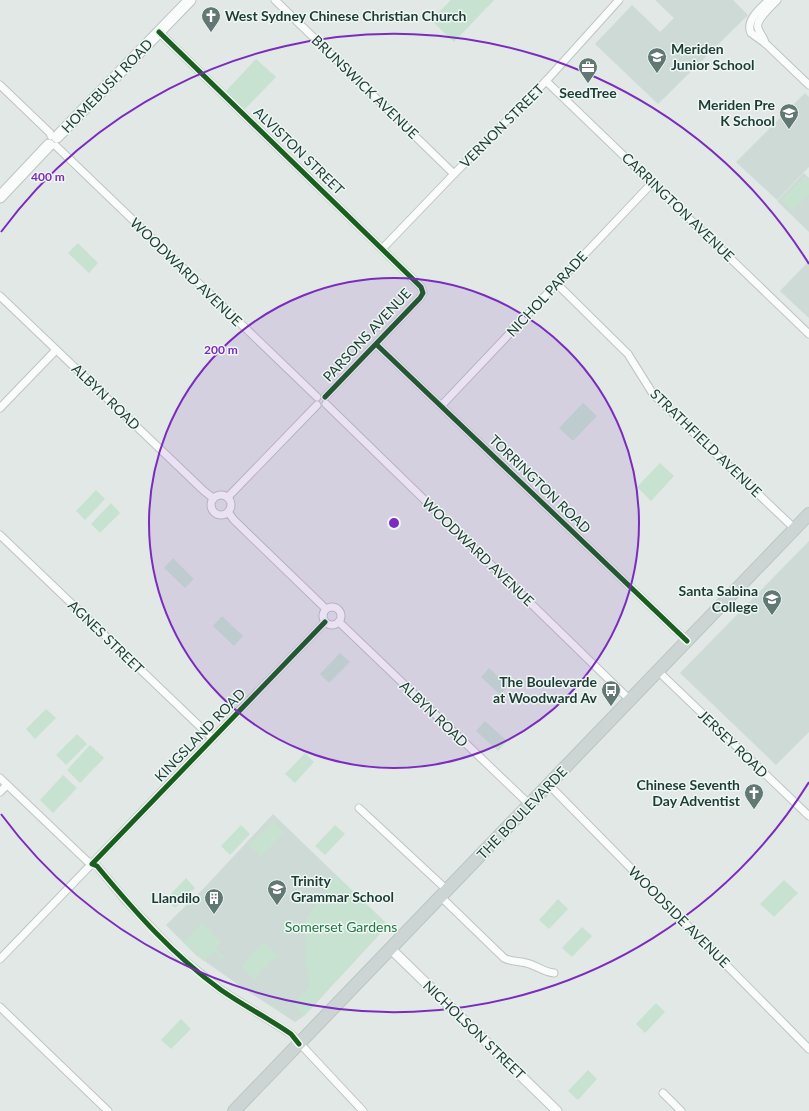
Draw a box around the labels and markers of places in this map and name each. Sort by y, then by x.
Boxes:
church icon: West Sydney Chinese Christian Church [200,5,222,33]
place label: West Sydney Chinese Christian Church [225,7,467,24]
place label: Meriden Junior School [671,40,754,73]
school or university icon: Meriden Junior School [646,46,668,74]
office icon: SeedTree [577,56,599,84]
place label: SeedTree [559,84,617,101]
place label: Meriden Pre K School [698,96,776,129]
school or university icon: Meriden Pre K School [778,102,800,130]
centre of rings [387,516,401,530]
place label: Santa Sabina College [679,582,759,615]
school or university icon: Santa Sabina College [761,588,783,616]
place label: The Boulevarde at Woodward Av [493,673,598,706]
bus stop icon: The Boulevarde at Woodward Av [600,679,622,707]
place label: Chinese Seventh Day Adventist [636,776,741,809]
church icon: Chinese Seventh Day Adventist [743,782,765,810]
place label: Trinity Grammar School [291,872,394,905]
school or university icon: Trinity Grammar School [266,878,288,906]
building icon: Llandilo [203,887,225,915]
place label: Llandilo [151,889,200,906]

